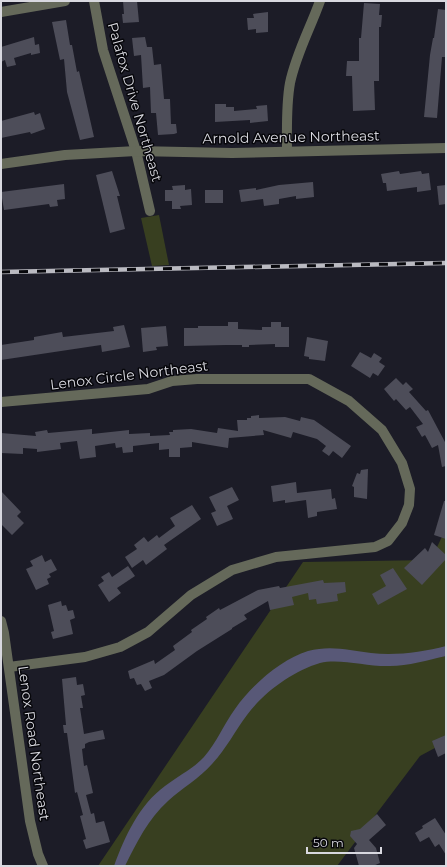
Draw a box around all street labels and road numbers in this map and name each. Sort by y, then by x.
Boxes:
street label: Palafox Drive Northeast [104,20,166,184]
street label: Arnold Avenue Northeast [202,126,380,148]
street label: Lenox Circle Northeast [49,356,209,394]
street label: Lenox Road Northeast [14,664,54,822]

